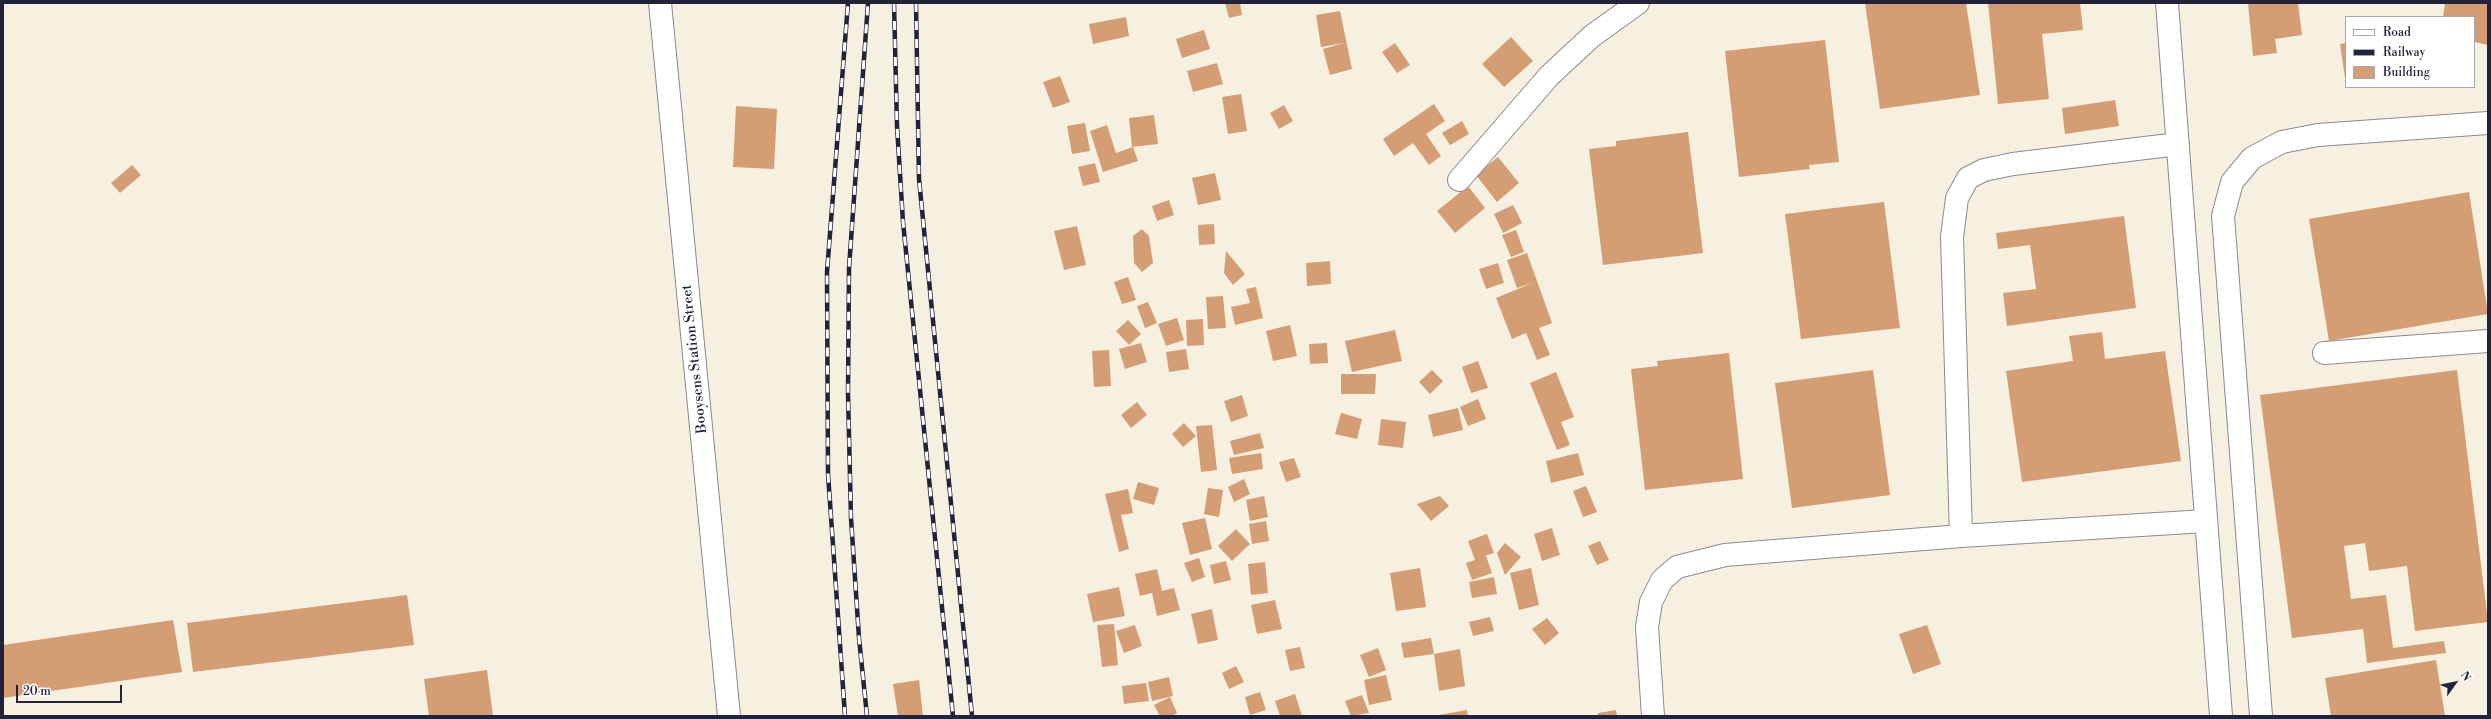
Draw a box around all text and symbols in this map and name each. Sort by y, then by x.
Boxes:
legend [2345,16,2475,88]
text: Road [2383,25,2411,40]
text: Railway [2383,45,2425,60]
text: Building [2383,65,2430,80]
street label: Booysens Station Street [679,284,711,434]
north arrow [2435,663,2475,703]
text: N [2457,669,2473,684]
scale bar [18,677,124,703]
text: 20 m [23,684,51,699]

